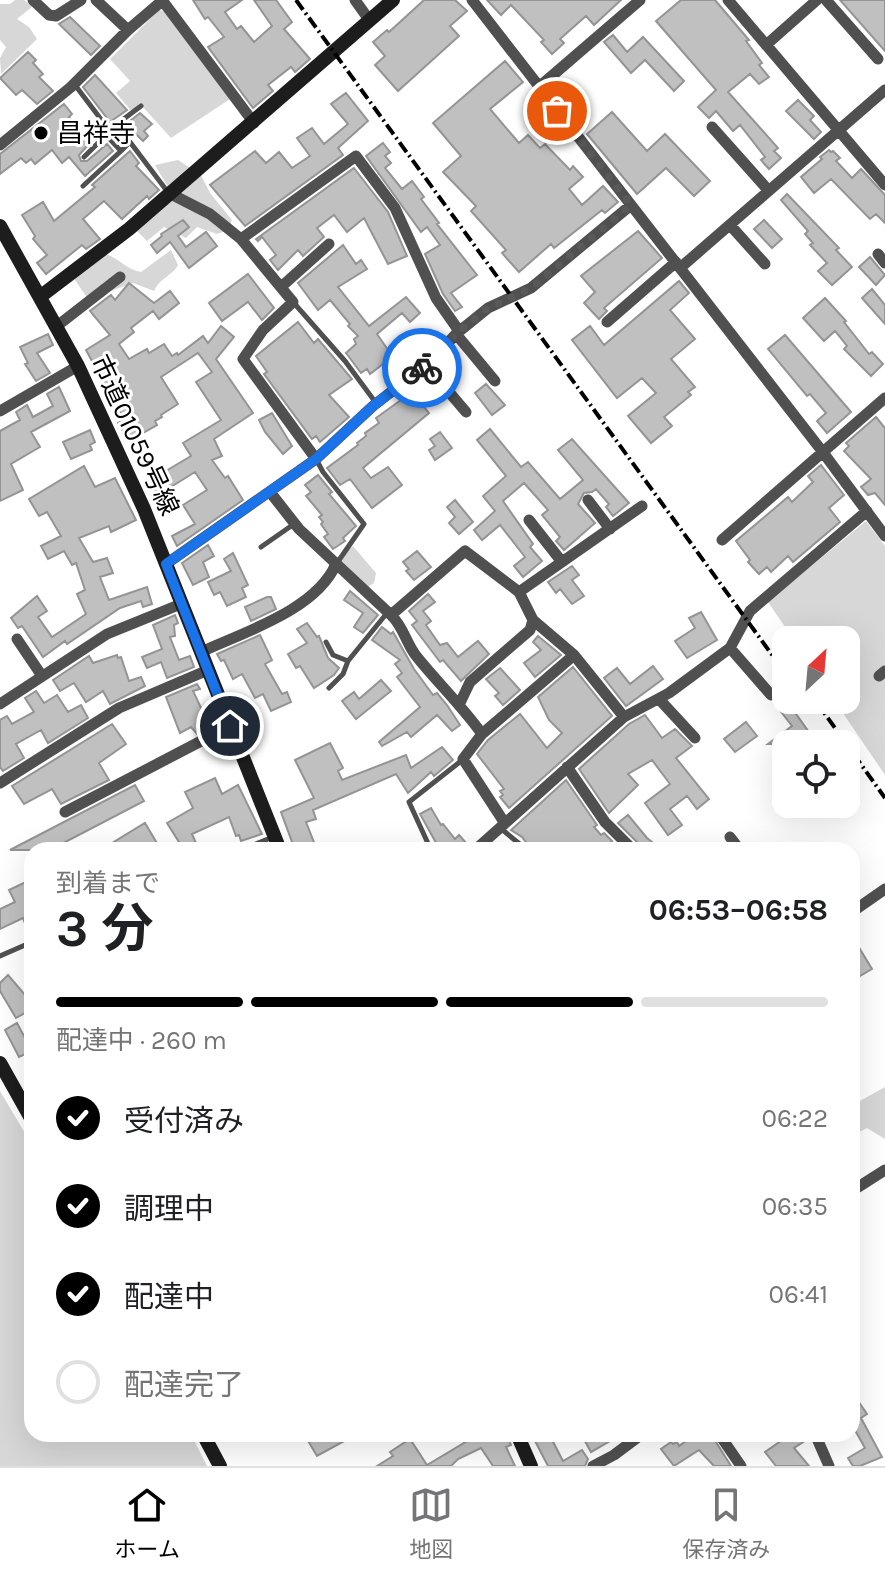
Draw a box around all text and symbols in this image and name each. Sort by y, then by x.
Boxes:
pin [523,77,591,145]
icon: bag [535,89,579,133]
place label: 昌祥寺 [57,118,135,149]
marker: 昌祥寺 [32,124,50,142]
courier [382,328,462,408]
icon: bike [400,346,444,390]
street label: 市道01059号線 [84,350,185,520]
north arrow [772,626,860,714]
map controls [772,626,860,818]
pin [196,692,264,760]
icon: home [208,704,252,748]
button: locate [772,730,860,818]
text: 到着まで [56,868,160,899]
text: 06:53–06:58 [649,892,828,928]
text: 3 分 [56,898,154,959]
text: 配達中 · 260 m [56,1025,227,1056]
icon: check [56,1096,100,1140]
text: 受付済み [124,1103,244,1139]
text: 06:22 [762,1103,828,1134]
icon: check [56,1184,100,1228]
text: 調理中 [124,1191,214,1227]
text: 06:35 [762,1191,828,1222]
icon: check [56,1272,100,1316]
text: 配達中 [124,1279,214,1315]
text: 06:41 [769,1279,828,1310]
text: 配達完了 [124,1367,244,1403]
tab: ホーム [115,1483,180,1563]
tab: 地図 [409,1483,453,1563]
tab: 保存済み [682,1483,770,1563]

